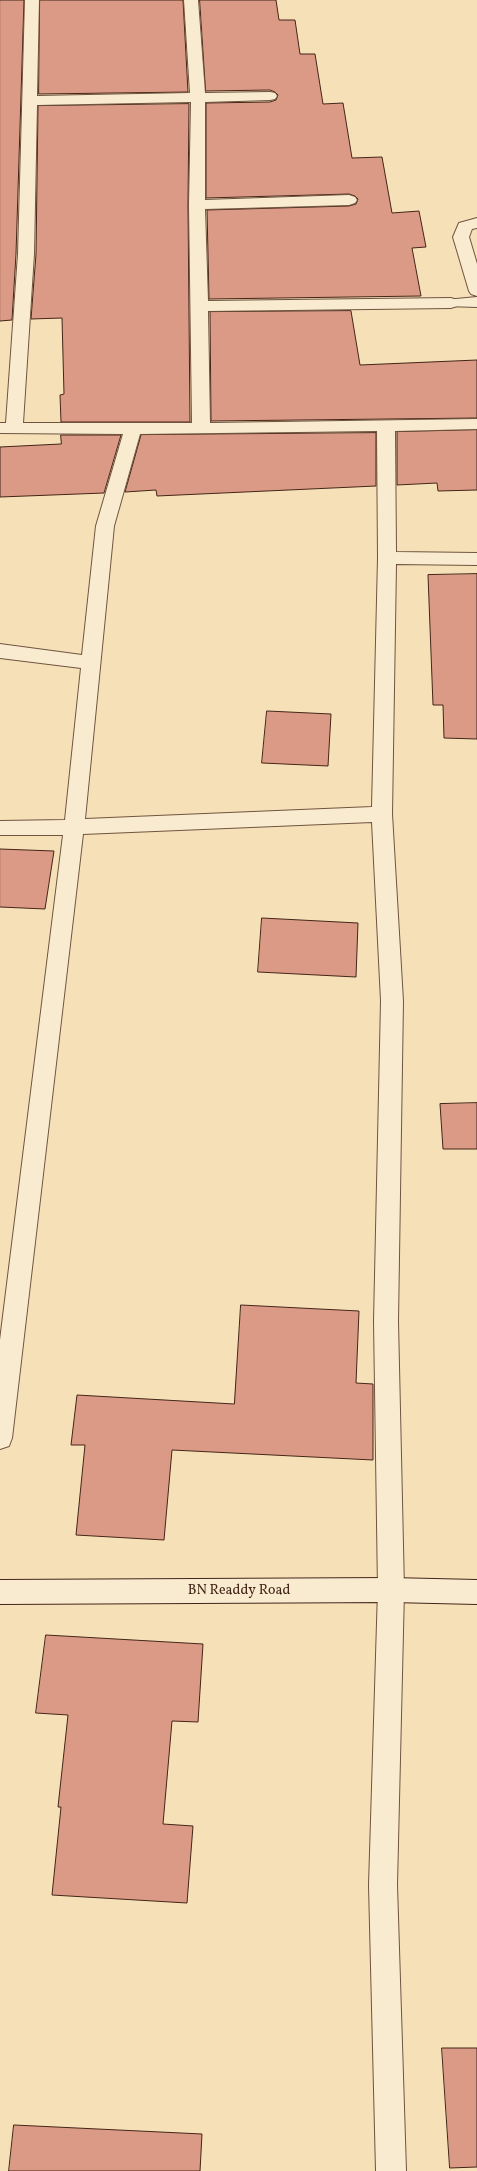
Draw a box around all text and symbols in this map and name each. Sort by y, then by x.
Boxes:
street label: BN Readdy Road [188,1583,290,1599]

